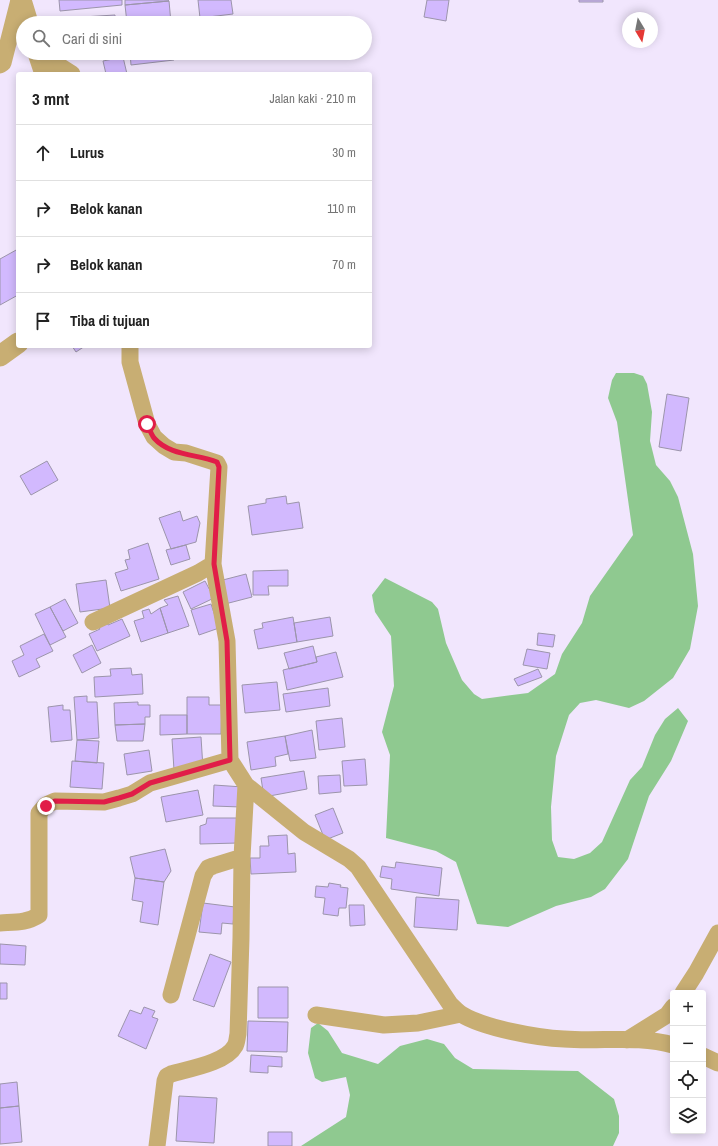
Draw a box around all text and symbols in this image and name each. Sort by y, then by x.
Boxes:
north arrow [622,12,658,48]
search box [16,16,372,60]
icon: search [30,27,52,49]
text: Cari di sini [62,28,122,49]
text: 3 mnt [32,87,69,110]
text: Jalan kaki · 210 m [269,90,356,107]
icon: ahead [32,142,54,164]
text: Lurus [70,142,104,163]
text: 30 m [332,144,356,161]
icon: right [32,198,54,220]
text: Belok kanan [70,198,142,219]
text: 110 m [327,200,356,217]
icon: right [32,254,54,276]
text: Belok kanan [70,254,142,275]
text: 70 m [332,256,356,273]
icon: arrive [32,310,54,332]
text: Tiba di tujuan [70,310,150,331]
route start [138,415,156,433]
route end [37,797,55,815]
map controls [670,990,706,1134]
button: + [670,990,706,1026]
button: − [670,1026,706,1062]
button: locate [670,1062,706,1098]
button: layers [670,1098,706,1134]

